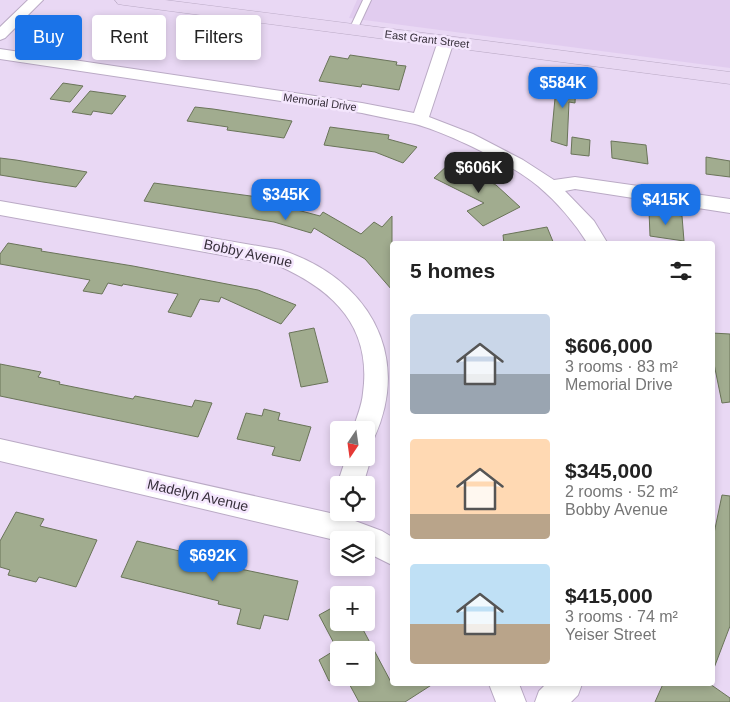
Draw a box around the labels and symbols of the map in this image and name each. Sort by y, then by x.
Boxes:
street label: East Grant Street [384,28,470,50]
pin: $584K [528,66,598,109]
street label: Memorial Drive [283,91,357,113]
pin: $606K [444,152,514,194]
pin: $345K [251,178,321,221]
pin: $415K [631,184,701,226]
street label: Bobby Avenue [202,236,294,270]
north arrow [330,421,375,466]
street label: Madelyn Avenue [146,476,250,514]
pin: $692K [178,540,248,582]

